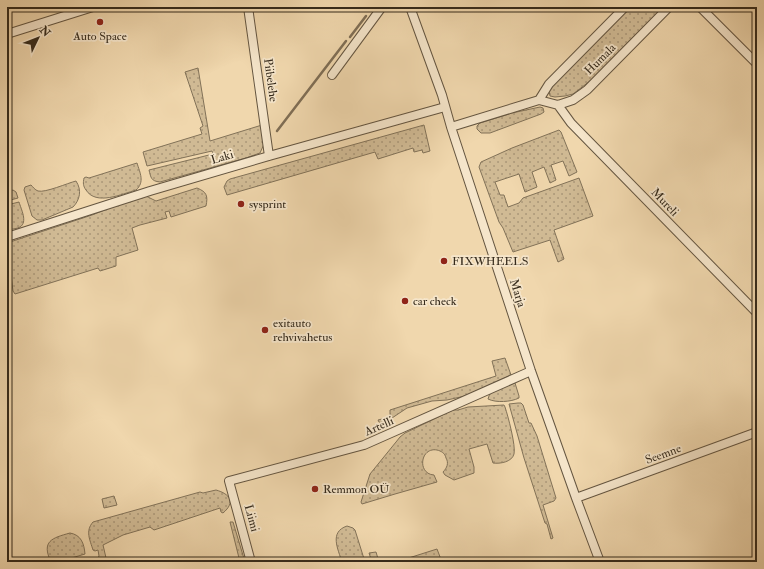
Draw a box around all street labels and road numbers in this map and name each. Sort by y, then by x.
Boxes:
street label: Humala [582,40,620,78]
street label: Piibelehe [260,57,281,103]
street label: Laki [209,147,235,168]
street label: Mureli [648,185,682,220]
street label: Marja [506,277,529,310]
street label: Artelli [361,413,396,440]
street label: Seemne [643,441,683,468]
street label: Liimi [241,503,262,533]

